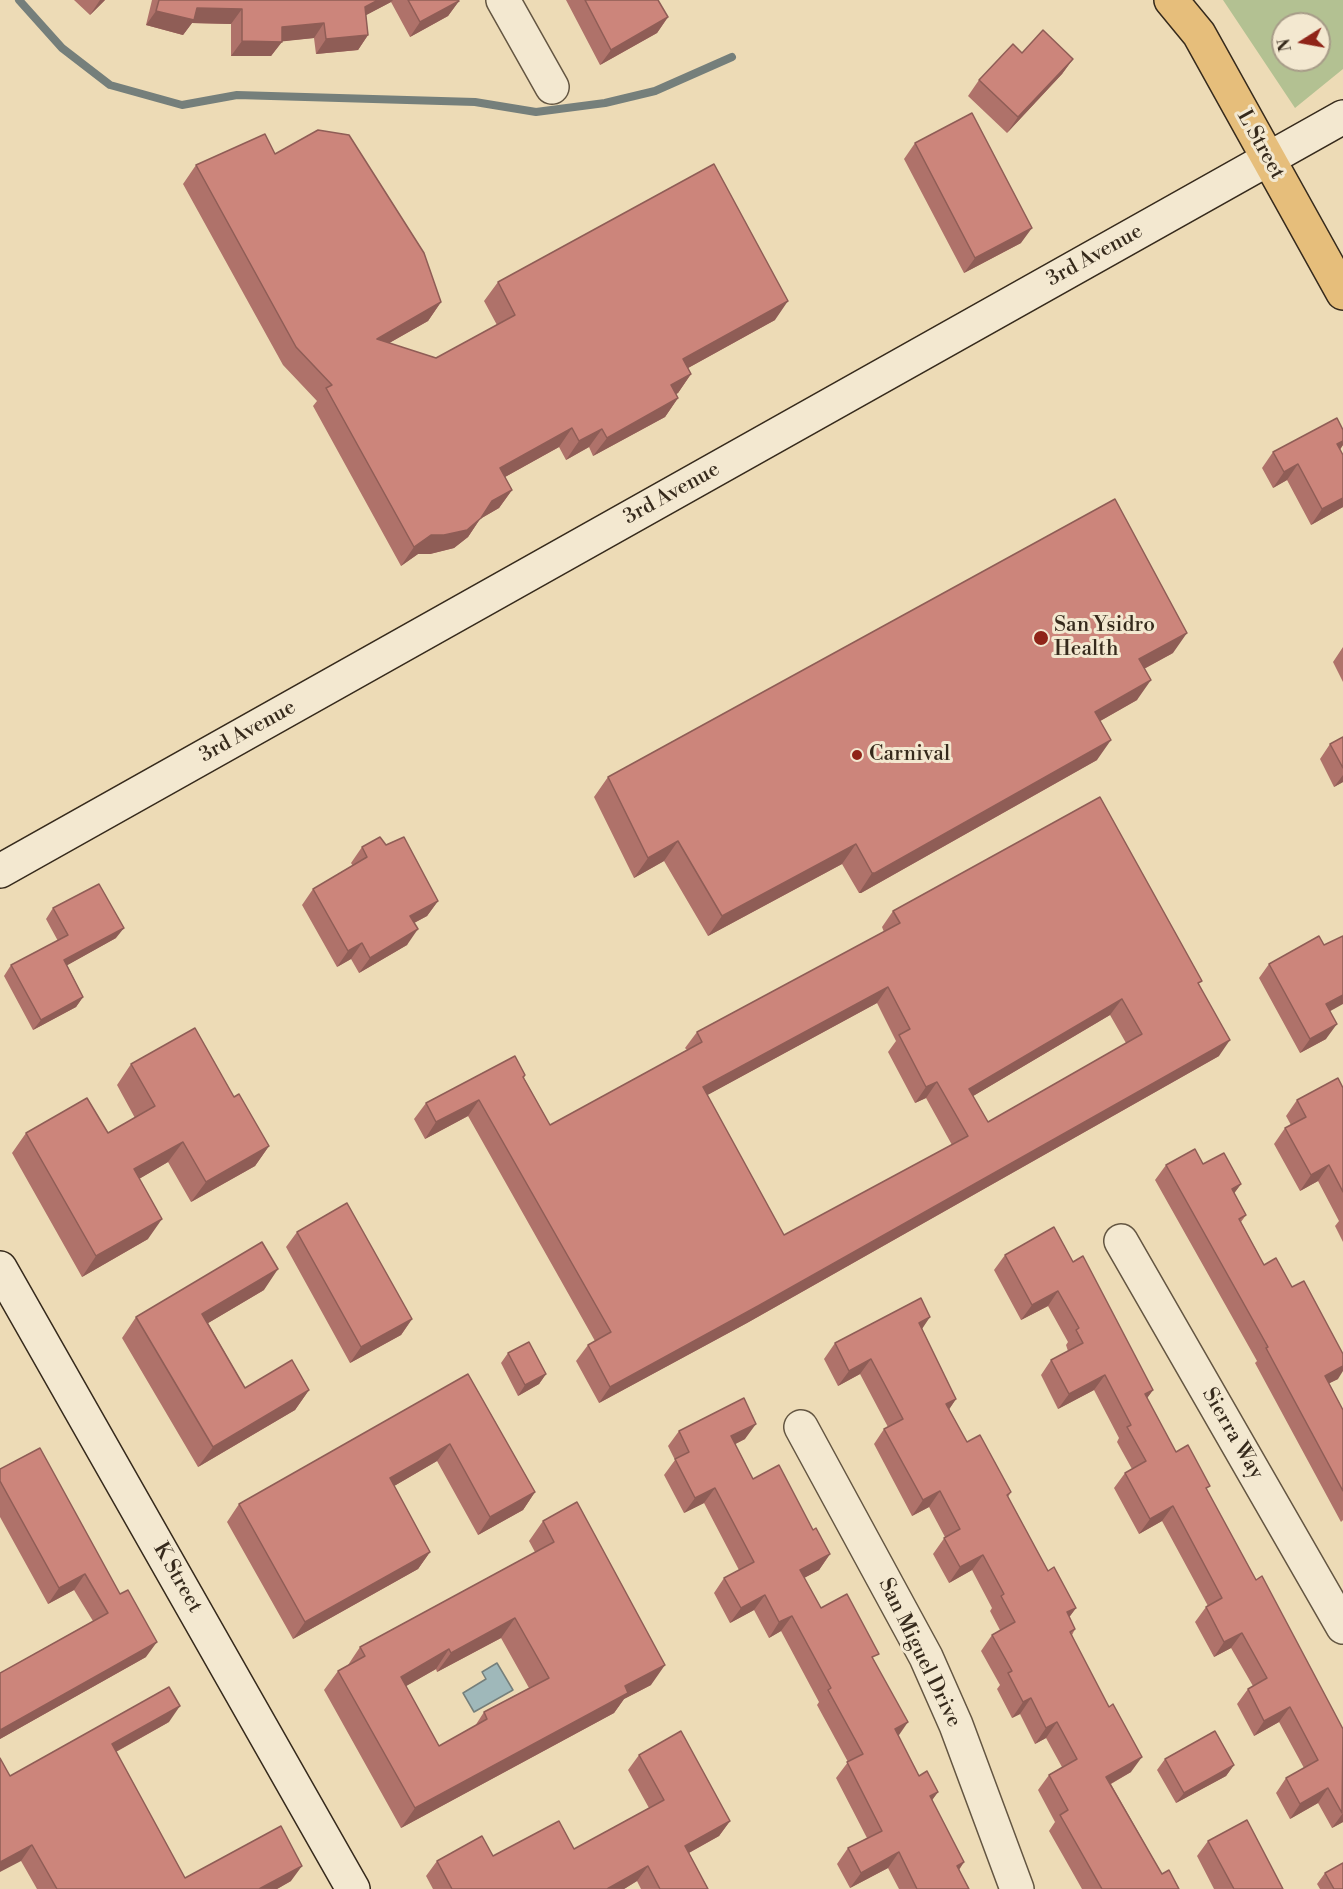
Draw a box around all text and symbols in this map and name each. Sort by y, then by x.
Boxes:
north arrow [1271,12,1331,72]
text: N [1274,37,1296,53]
street label: L Street [1231,106,1289,184]
street label: 3rd Avenue [1043,219,1147,293]
street label: 3rd Avenue [620,457,724,531]
place label: San Ysidro Health [1054,613,1155,663]
marker: San Ysidro Health [1032,629,1050,647]
street label: 3rd Avenue [196,695,300,769]
place label: Carnival [869,742,950,768]
marker: Carnival [850,748,864,762]
street label: Sierra Way [1196,1384,1268,1484]
street label: K Street [147,1539,207,1617]
street label: San Miguel Drive [872,1574,966,1732]

